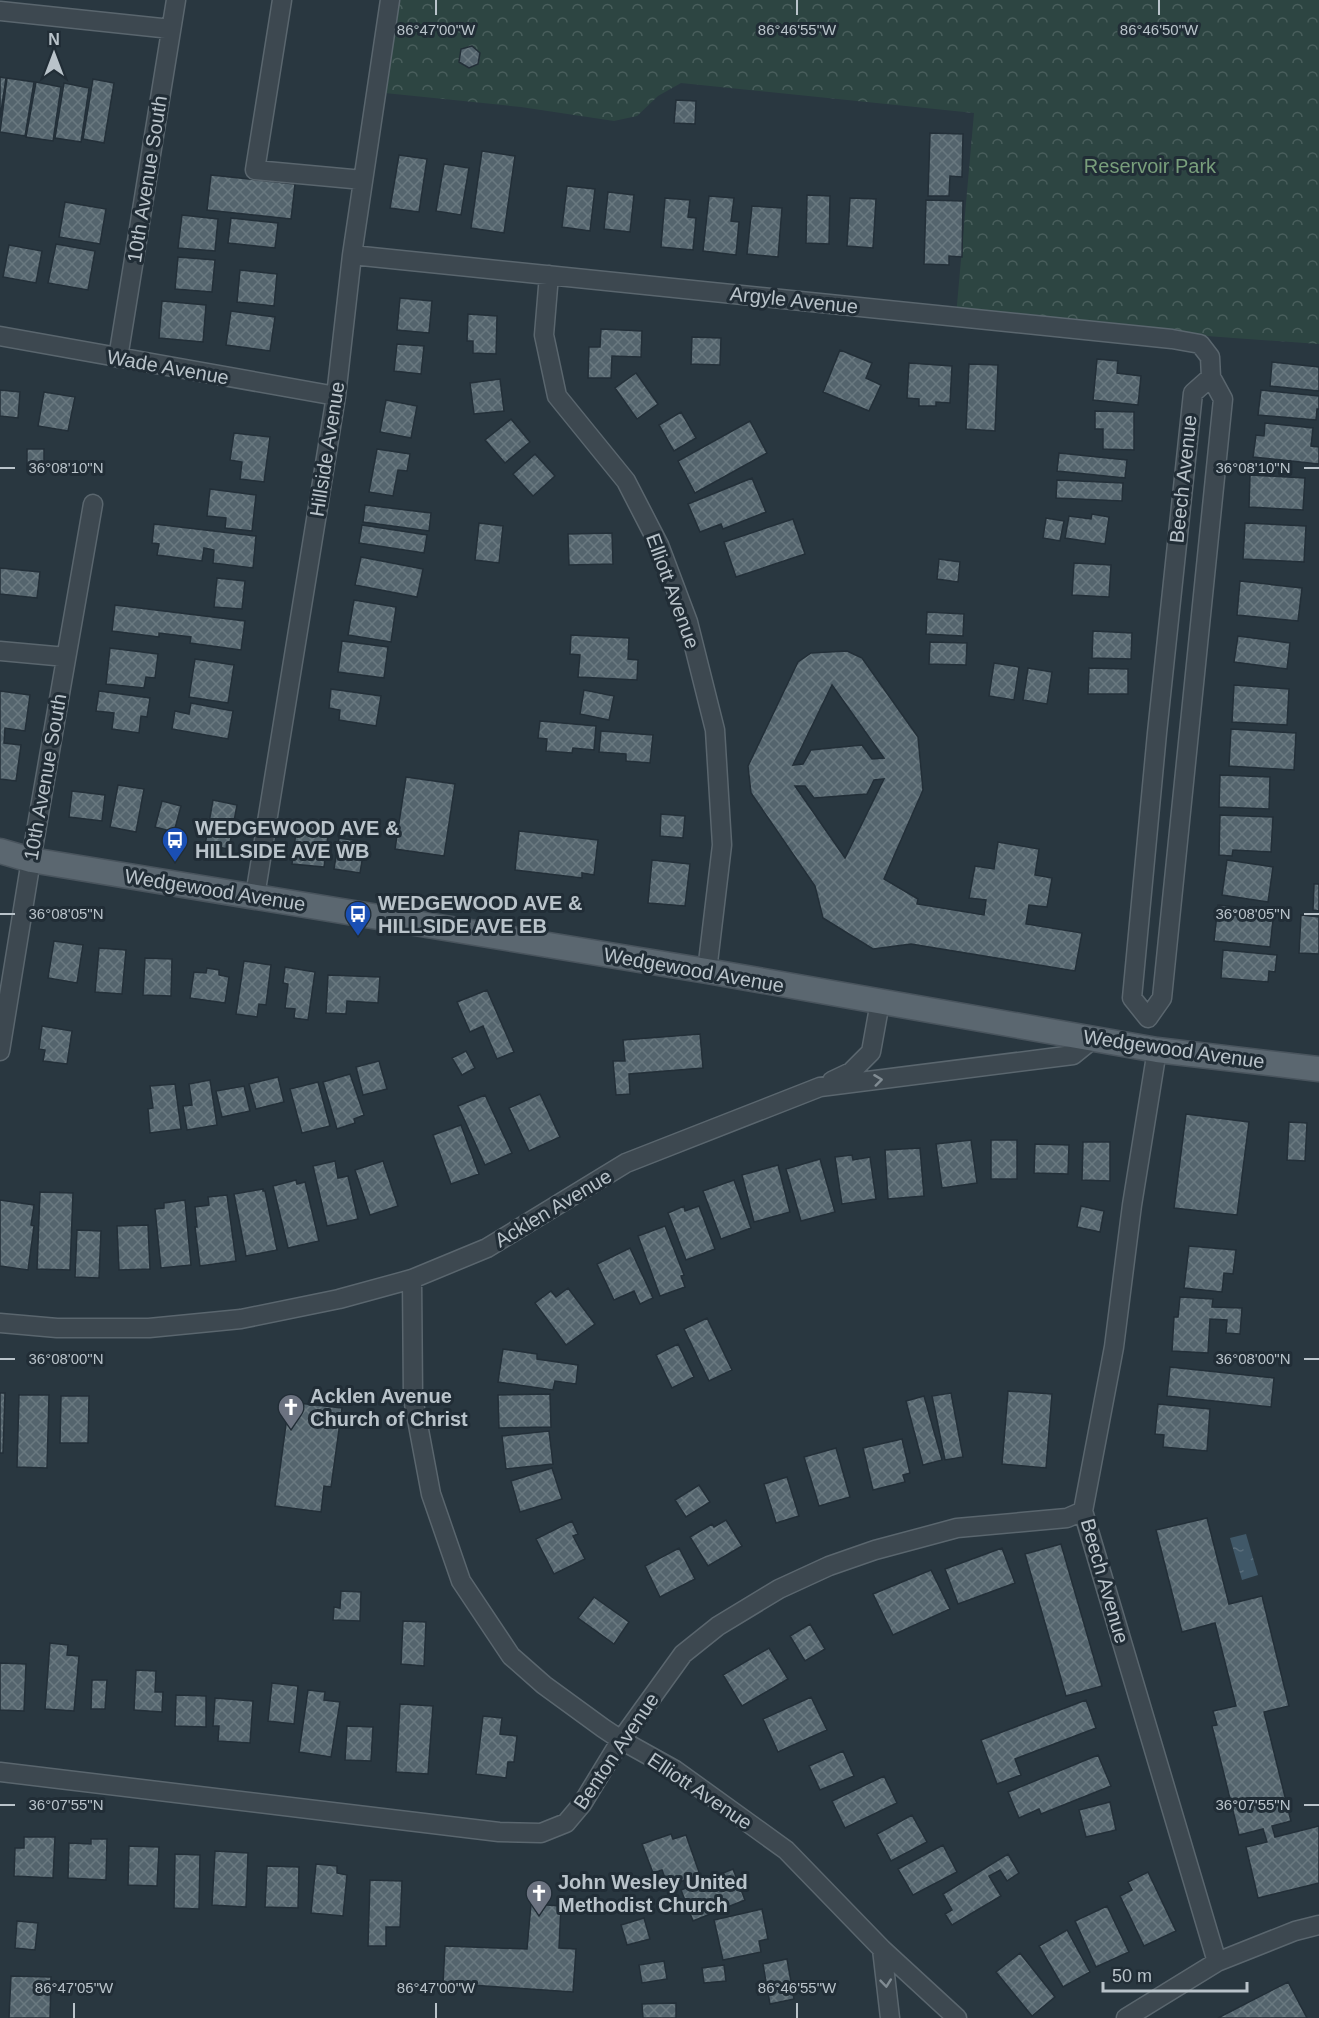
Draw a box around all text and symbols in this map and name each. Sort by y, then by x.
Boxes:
text: 86°47'00"W [397,21,476,38]
text: 86°46'55"W [758,21,837,38]
text: 86°46'50"W [1120,21,1199,38]
north arrow [24,24,84,84]
text: N [48,31,60,48]
street label: 10th Avenue South [123,94,171,264]
park label: Reservoir Park [1084,155,1217,177]
street label: Argyle Avenue [729,282,859,318]
street label: Wade Avenue [105,345,231,389]
street label: Hillside Avenue [305,380,349,518]
street label: Beech Avenue [1165,414,1201,544]
text: 36°08'10"N [28,459,104,476]
text: 36°08'10"N [1215,459,1291,476]
street label: Elliott Avenue [642,530,704,652]
street label: 10th Avenue South [20,692,70,862]
place label: WEDGEWOOD AVE & HILLSIDE AVE WB [195,817,399,862]
bus stop icon: WEDGEWOOD AVE & HILLSIDE AVE WB [160,825,190,863]
street label: Wedgewood Avenue [123,865,307,915]
place label: WEDGEWOOD AVE & HILLSIDE AVE EB [378,892,582,937]
bus stop icon: WEDGEWOOD AVE & HILLSIDE AVE EB [343,899,373,937]
text: 36°08'05"N [28,905,104,922]
text: 36°08'05"N [1215,905,1291,922]
street label: Wedgewood Avenue [602,943,786,997]
street label: Wedgewood Avenue [1082,1025,1266,1073]
one-way arrow [873,1074,883,1087]
street label: Acklen Avenue [491,1165,615,1251]
text: 36°08'00"N [28,1350,104,1367]
text: 36°08'00"N [1215,1350,1291,1367]
place label: Acklen Avenue Church of Christ [310,1385,468,1430]
church icon: Acklen Avenue Church of Christ [276,1392,306,1430]
street label: Beech Avenue [1077,1516,1133,1646]
street label: Benton Avenue [569,1689,663,1813]
street label: Elliott Avenue [644,1748,756,1834]
text: 36°07'55"N [28,1796,104,1813]
text: 36°07'55"N [1215,1796,1291,1813]
place label: John Wesley United Methodist Church [558,1871,748,1916]
church icon: John Wesley United Methodist Church [524,1878,554,1916]
scale bar [1103,1955,1247,1993]
text: 50 m [1112,1966,1152,1986]
text: 86°47'05"W [35,1979,114,1996]
text: 86°47'00"W [397,1979,476,1996]
text: 86°46'55"W [758,1979,837,1996]
one-way arrow [879,1979,892,1988]

